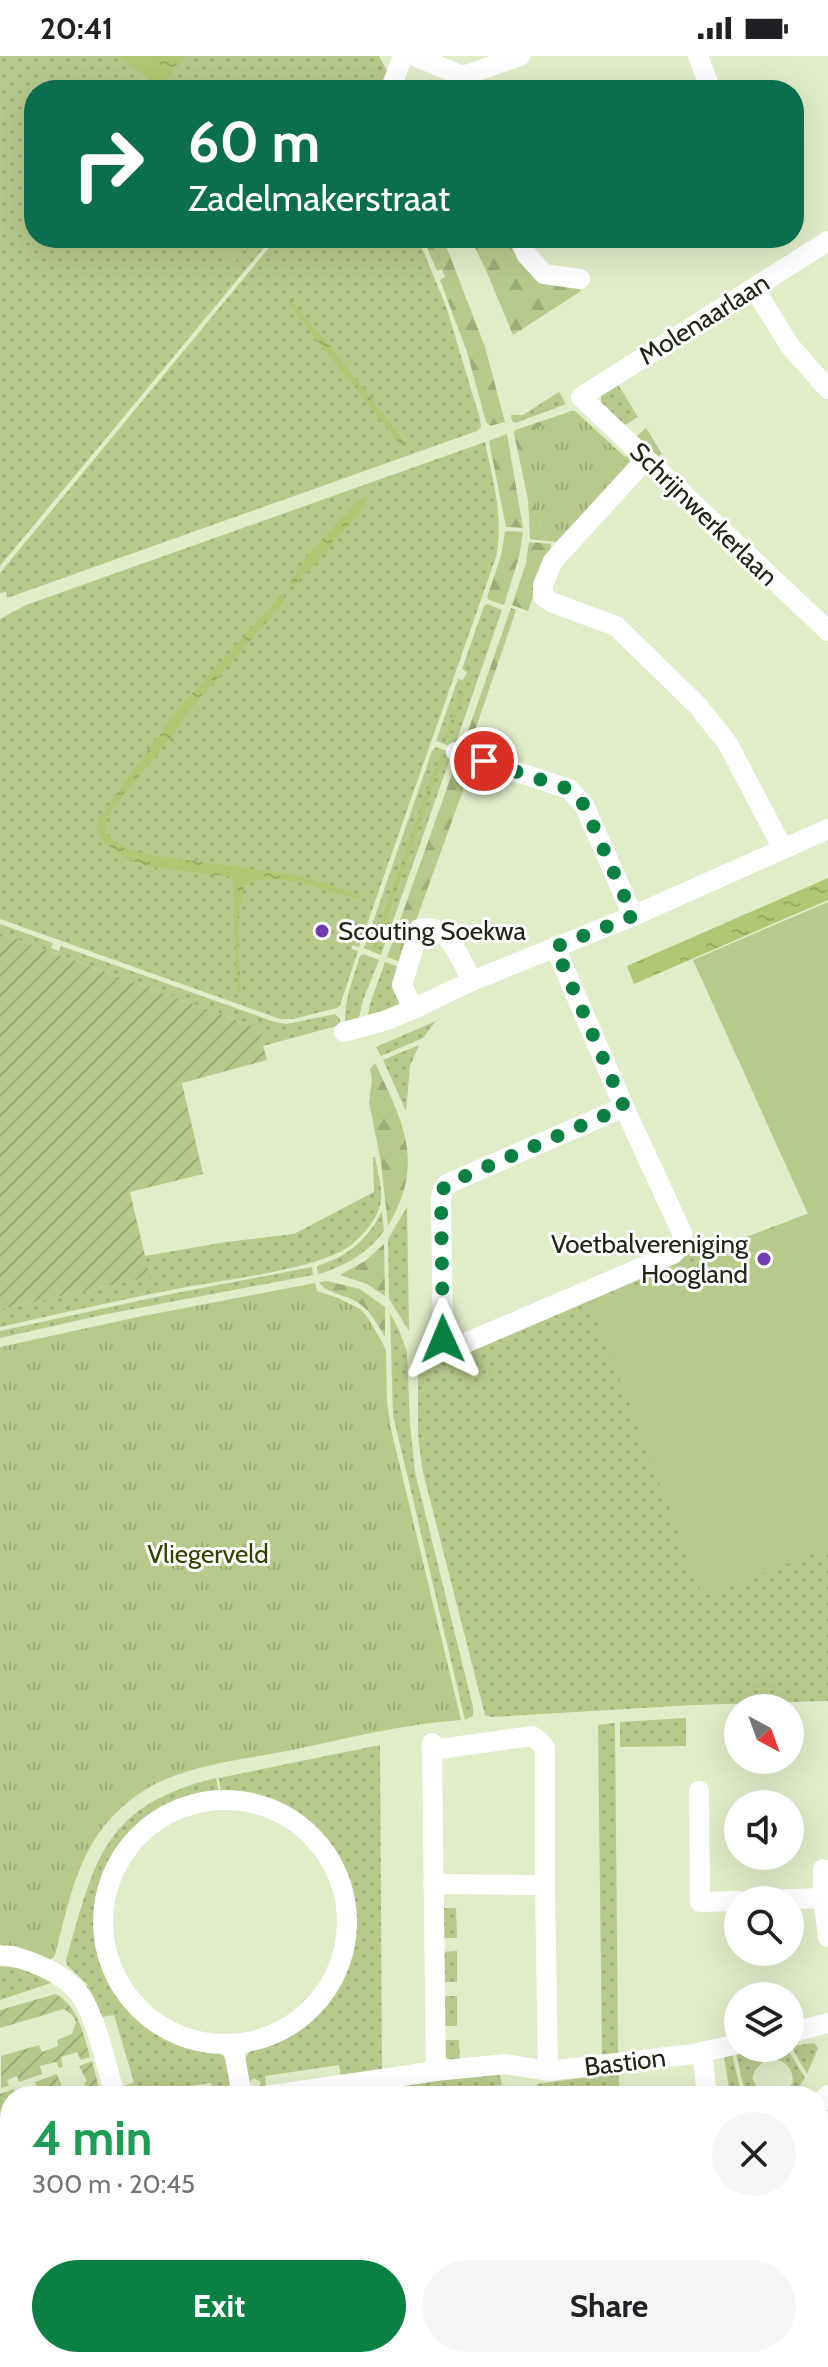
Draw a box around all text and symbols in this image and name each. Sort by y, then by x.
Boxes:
text: 20:41 [40,10,113,47]
text: 60 m [188,108,320,176]
icon: right [56,112,160,216]
text: Zadelmakerstraat [188,176,450,220]
street label: Molenaarlaan [633,266,775,372]
street label: Schrijnwerkerlaan [623,435,785,593]
pin [450,727,518,795]
icon: arrive [462,739,506,783]
place label: Scouting Soekwa [338,915,527,947]
marker: Scouting Soekwa [313,922,331,940]
place label: Voetbalvereniging Hoogland [551,1228,749,1290]
marker: Voetbalvereniging Hoogland [755,1250,773,1268]
position arrow [401,1297,485,1381]
park label: Vliegerveld [147,1538,269,1570]
north arrow [724,1694,804,1774]
map controls [724,1694,804,2062]
button: sound [724,1790,804,1870]
button: search [724,1886,804,1966]
button: layers [724,1982,804,2062]
street label: Bastion [582,2041,668,2083]
text: 4 min [32,2109,152,2167]
button: close [712,2112,796,2196]
text: 300 m · 20:45 [32,2168,195,2200]
button: Exit [32,2260,406,2352]
button: Share [422,2260,796,2352]

